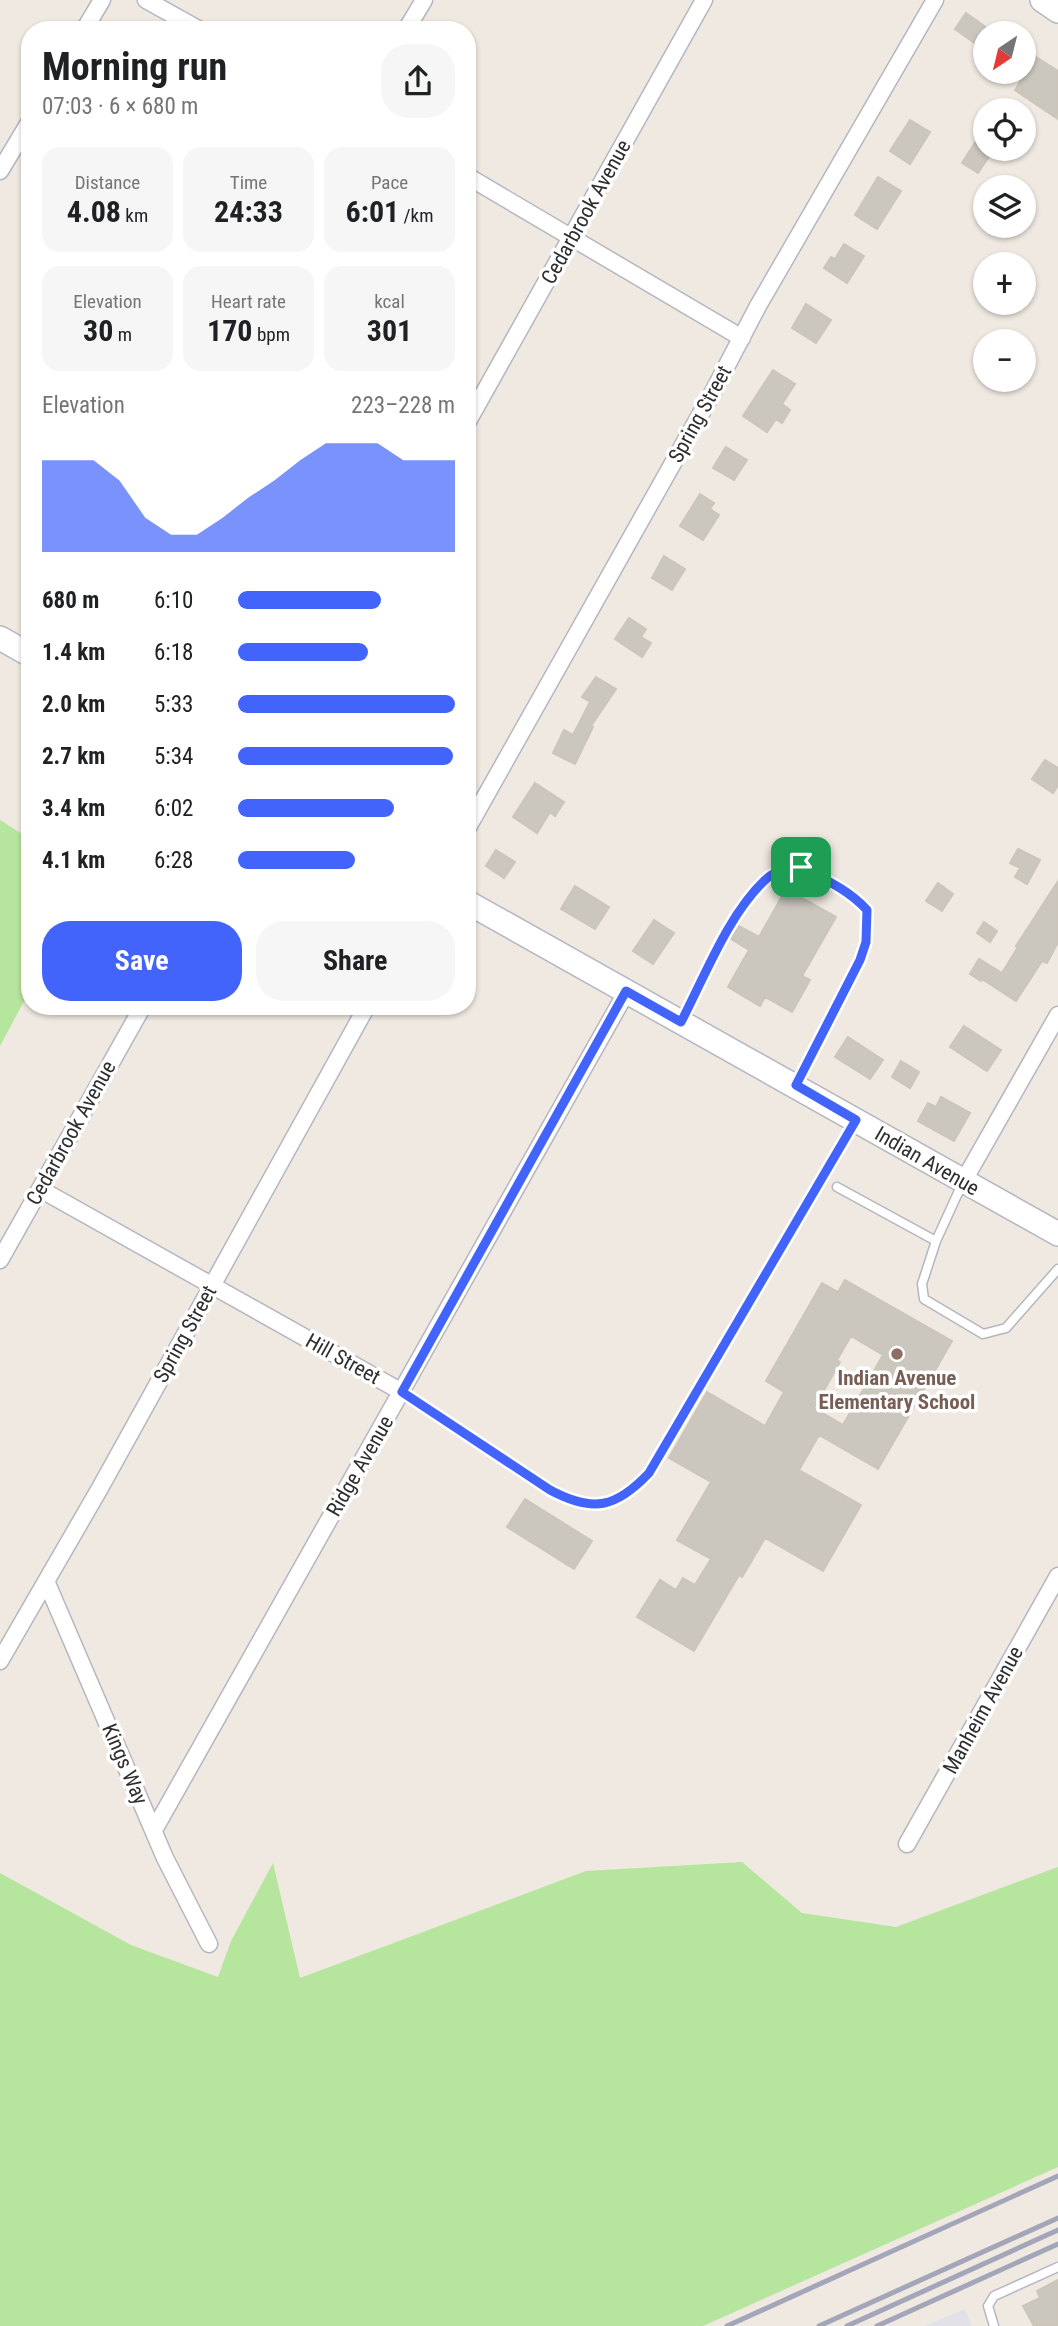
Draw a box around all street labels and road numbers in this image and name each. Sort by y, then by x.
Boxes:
street label: Cedarbrook Avenue [536,136,636,288]
street label: Spring Street [664,361,736,467]
street label: Cedarbrook Avenue [21,1057,121,1209]
street label: Indian Avenue [871,1122,983,1201]
street label: Spring Street [149,1281,221,1387]
street label: Hill Street [302,1329,384,1389]
street label: Ridge Avenue [322,1411,398,1520]
street label: Manheim Avenue [938,1642,1028,1778]
street label: Kings Way [97,1720,153,1808]

